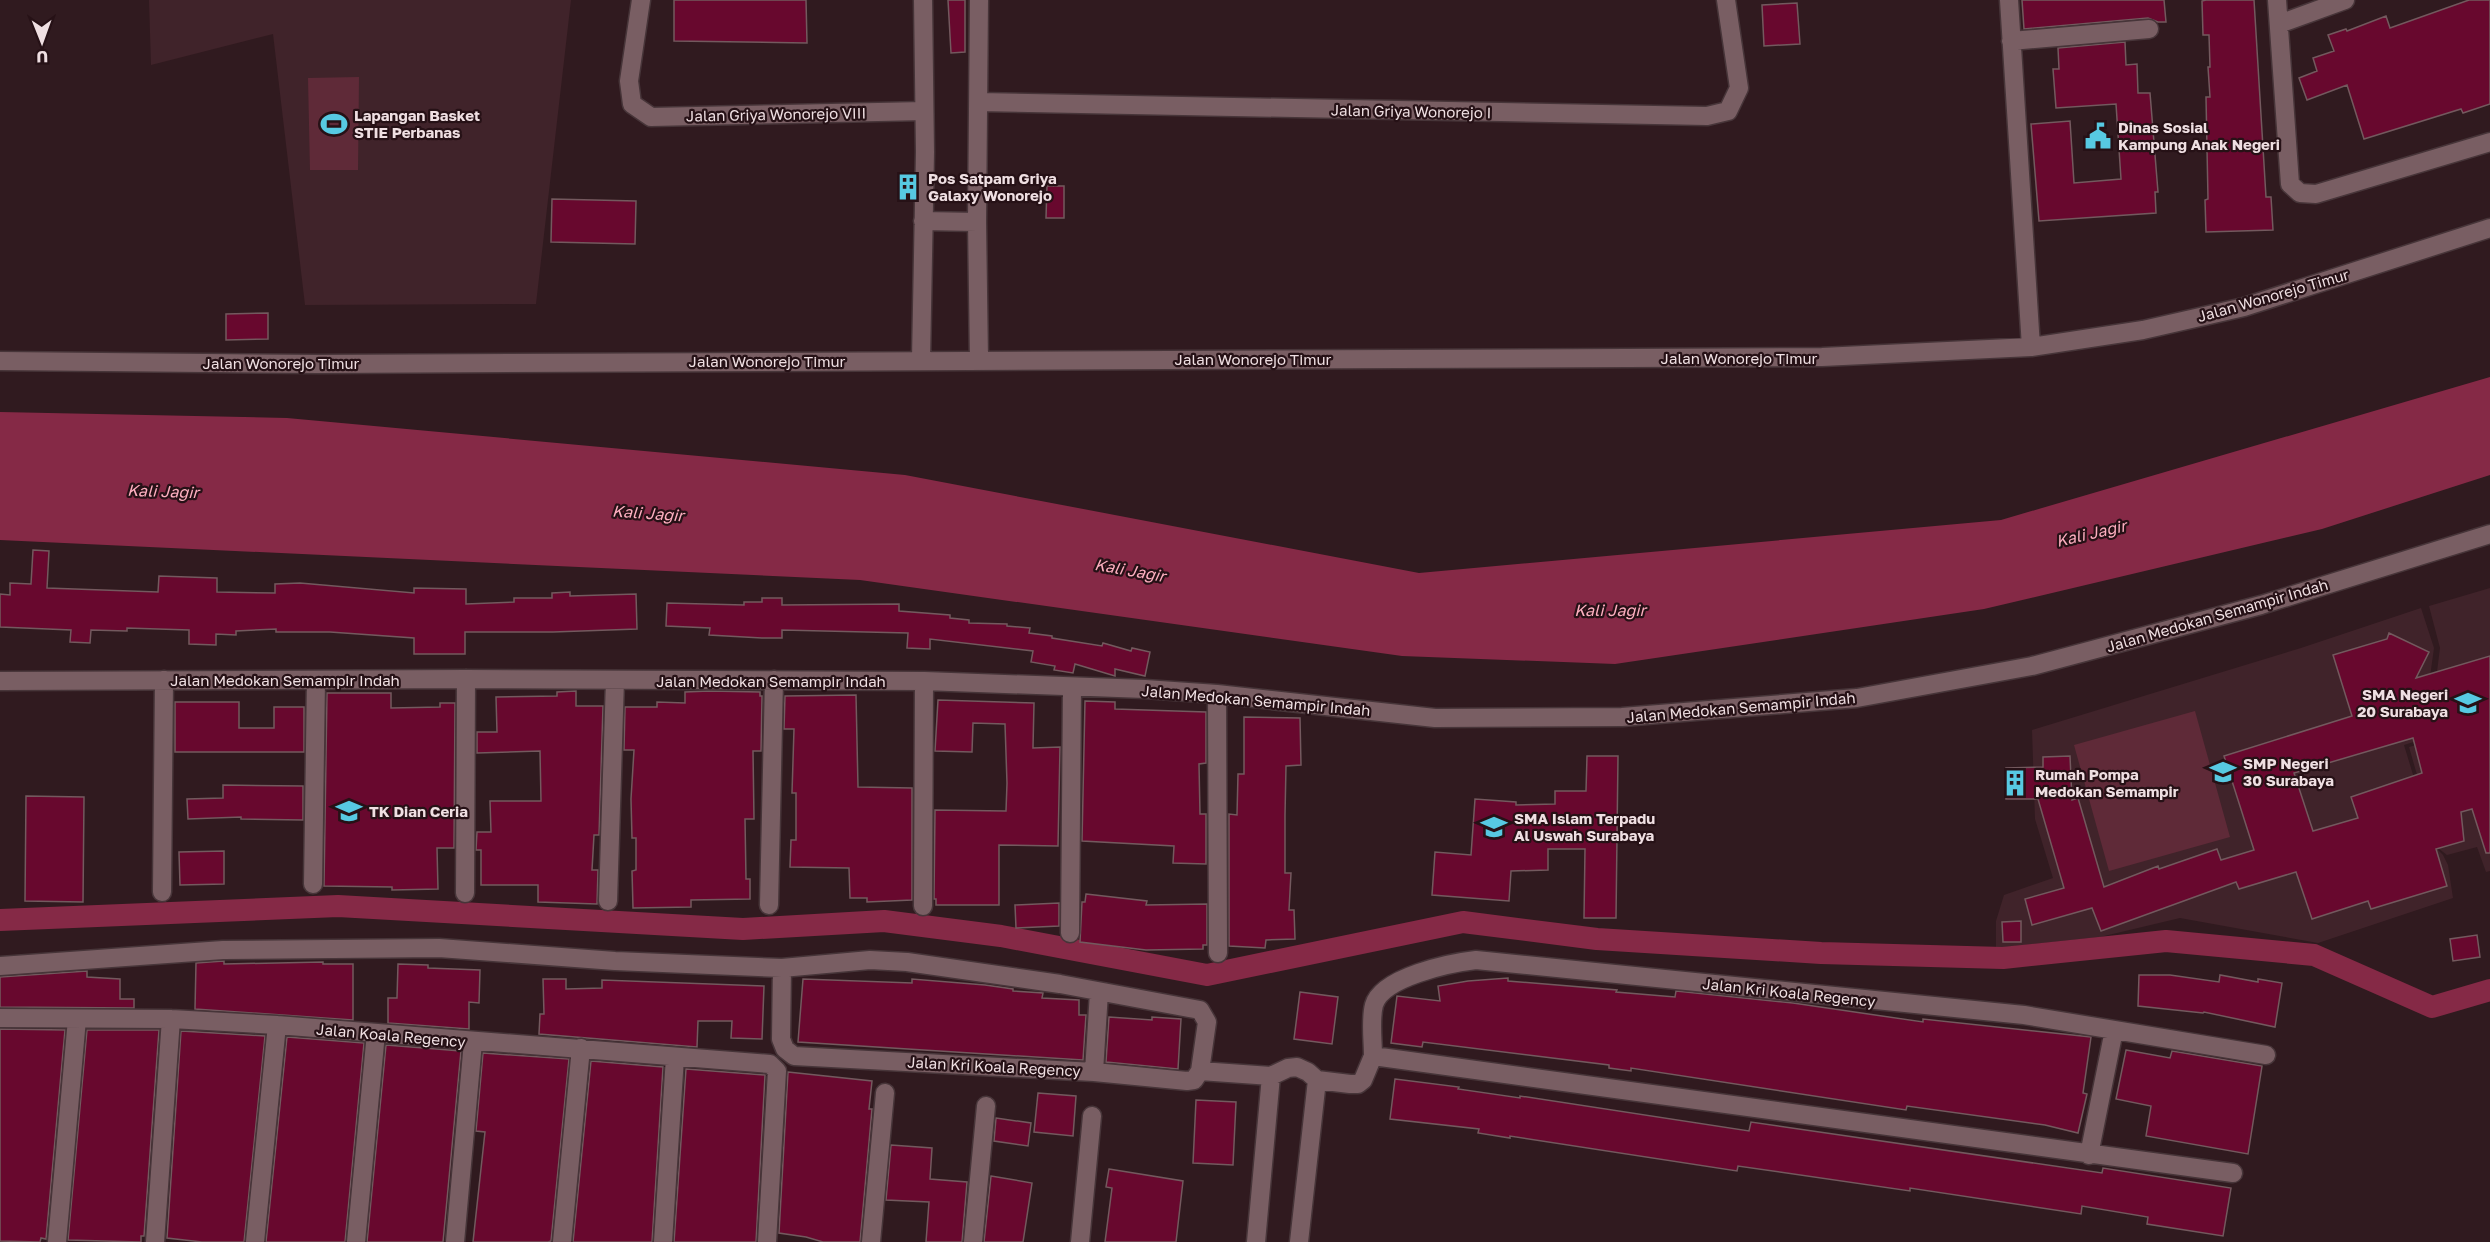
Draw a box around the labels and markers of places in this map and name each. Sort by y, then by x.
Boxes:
place label: Lapangan Basket STIE Perbanas [354,106,480,141]
sports icon: Lapangan Basket STIE Perbanas [319,109,349,139]
place label: Dinas Sosial Kampung Anak Negeri [2118,118,2280,153]
public building icon: Dinas Sosial Kampung Anak Negeri [2083,121,2113,151]
place label: Pos Satpam Griya Galaxy Wonorejo [928,169,1057,204]
building icon: Pos Satpam Griya Galaxy Wonorejo [893,172,923,202]
place label: SMA Negeri 20 Surabaya [2357,685,2448,720]
school or university icon: SMA Negeri 20 Surabaya [2453,688,2483,718]
place label: SMP Negeri 30 Surabaya [2243,754,2334,789]
school or university icon: SMP Negeri 30 Surabaya [2208,757,2238,787]
place label: Rumah Pompa Medokan Semampir [2035,765,2179,800]
building icon: Rumah Pompa Medokan Semampir [2000,768,2030,798]
school or university icon: TK Dian Ceria [334,796,364,826]
place label: TK Dian Ceria [369,802,468,820]
place label: SMA Islam Terpadu Al Uswah Surabaya [1514,809,1655,844]
school or university icon: SMA Islam Terpadu Al Uswah Surabaya [1479,812,1509,842]

